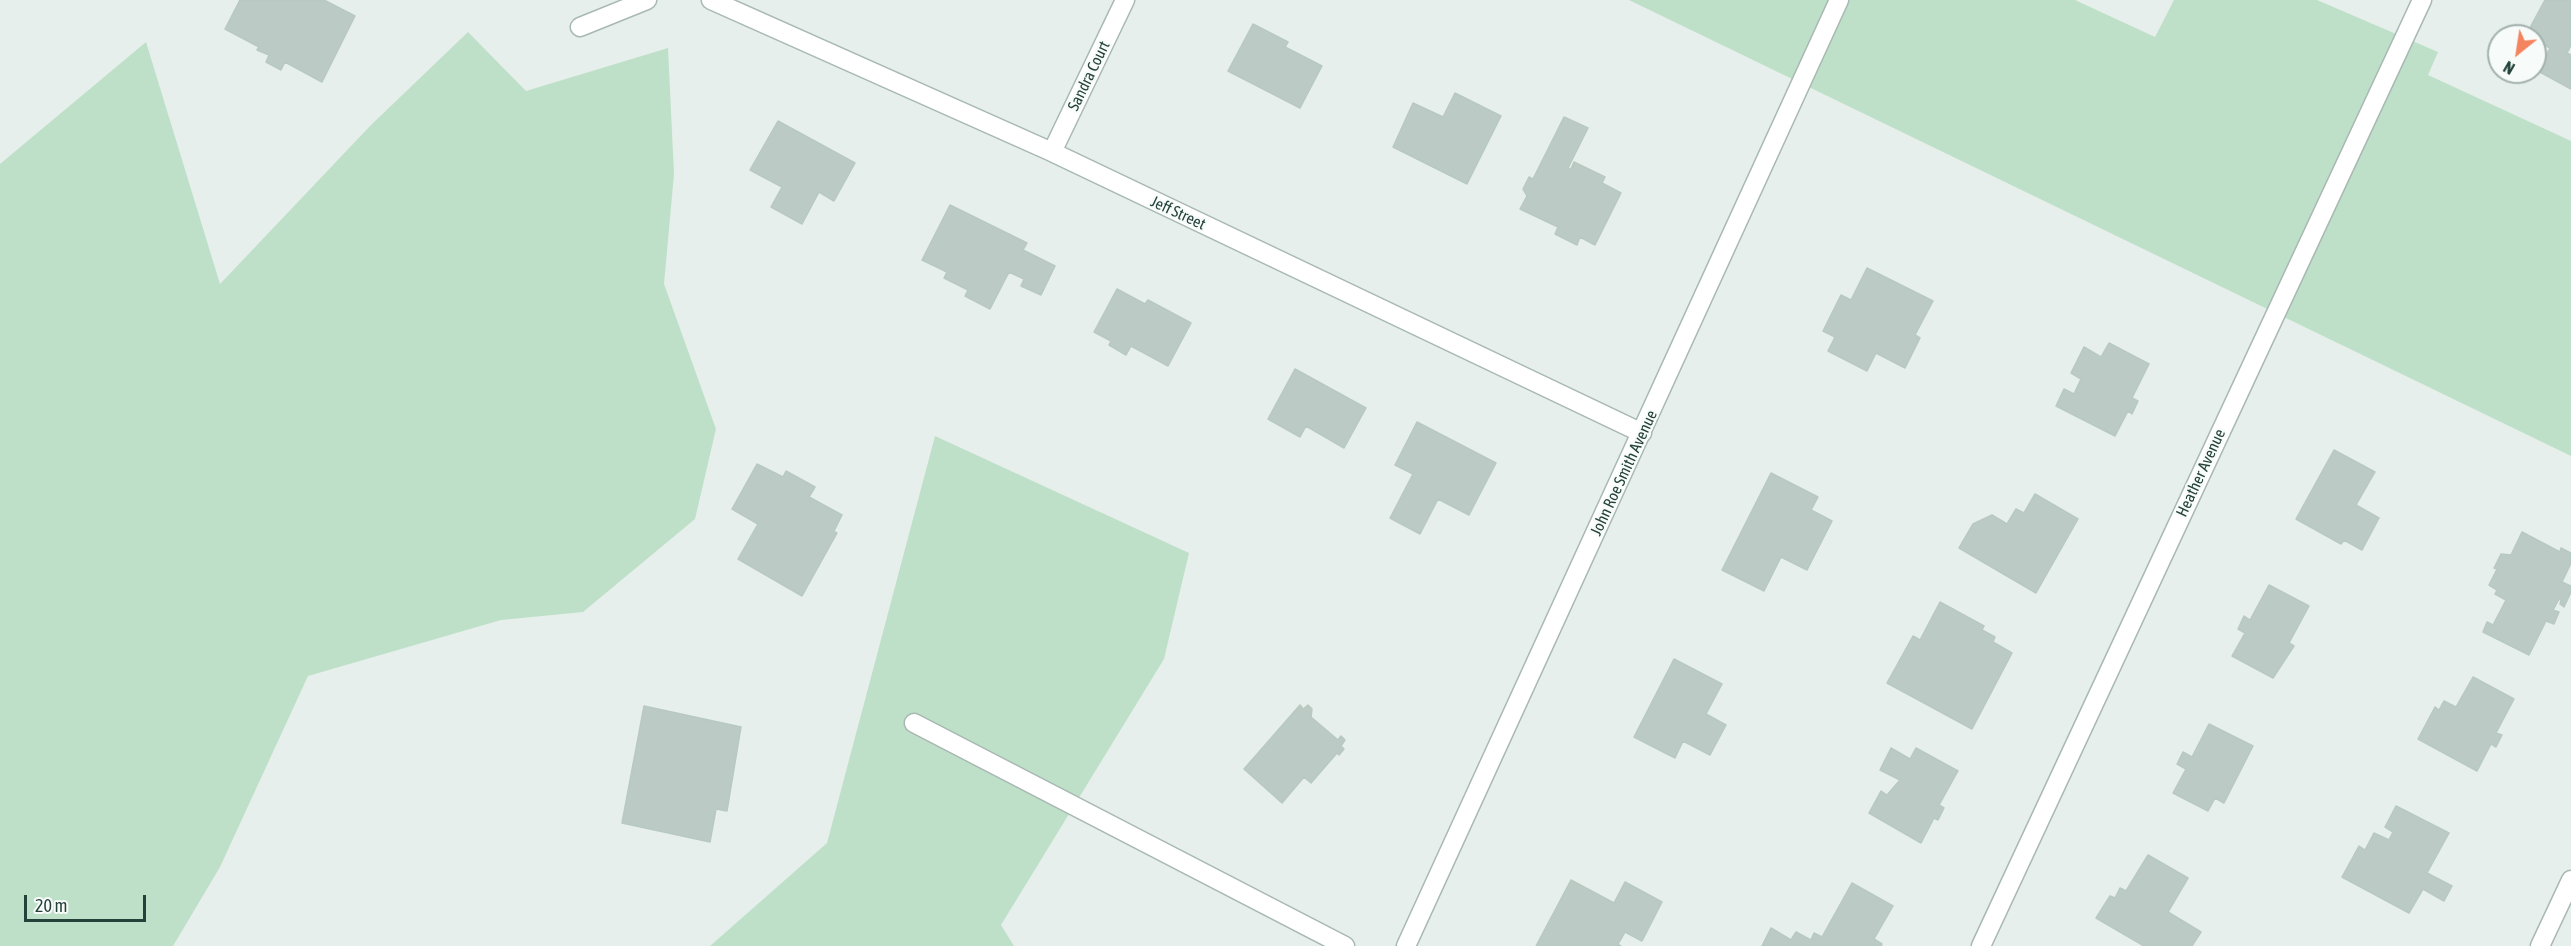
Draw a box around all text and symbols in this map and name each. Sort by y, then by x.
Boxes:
north arrow [2487,24,2547,84]
street label: Sandra Court [1064,38,1114,114]
text: N [2500,58,2518,78]
street label: Jeff Street [1148,192,1208,234]
street label: John Roe Smith Avenue [1587,407,1661,539]
street label: Heather Avenue [2172,426,2230,520]
scale bar [27,883,148,921]
text: 20 m [35,895,67,916]

